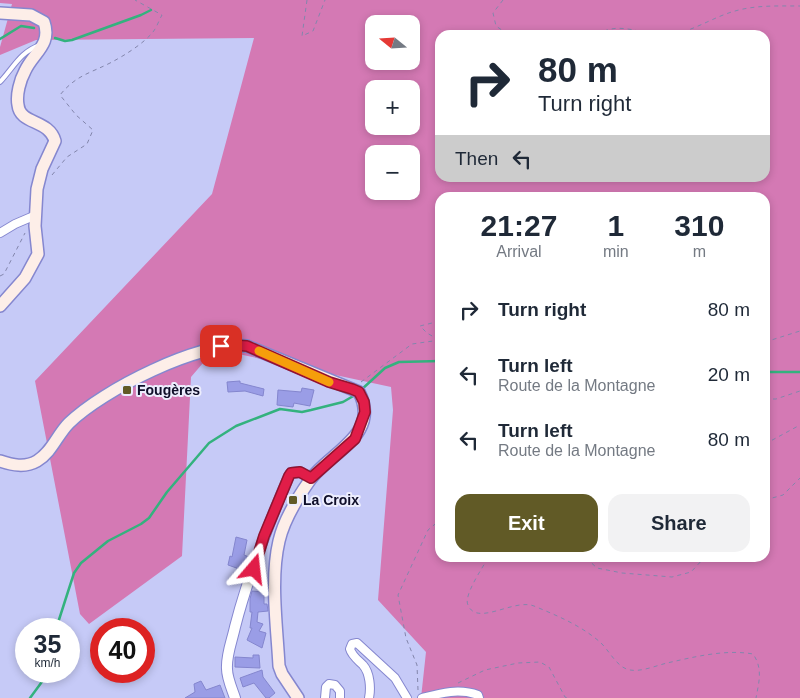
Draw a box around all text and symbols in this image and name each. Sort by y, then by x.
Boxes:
north arrow [365,15,420,70]
map controls [365,15,420,200]
icon: right [455,50,520,115]
text: 80 m [538,50,618,89]
button: + [365,80,420,135]
text: Turn right [538,91,631,116]
button: − [365,145,420,200]
icon: left [508,145,536,173]
text: Then [455,148,498,169]
text: 21:27 [481,209,557,242]
text: 1 [607,209,624,242]
text: 310 [674,209,724,242]
text: Arrival [496,243,542,260]
text: min [603,243,629,260]
text: m [693,243,706,260]
icon: right [455,296,483,324]
text: Turn right [498,299,586,320]
text: 80 m [708,299,750,320]
pin [200,325,242,367]
icon: arrive [207,332,235,360]
text: Turn left [498,355,573,376]
icon: left [455,361,483,389]
text: 20 m [708,364,750,385]
text: Route de la Montagne [498,377,655,394]
place label: Fougères [137,382,200,398]
marker: Fougères [121,384,133,396]
text: Turn left [498,420,573,441]
icon: left [455,426,483,454]
text: 80 m [708,429,750,450]
text: Route de la Montagne [498,442,655,459]
place label: La Croix [303,492,359,508]
marker: La Croix [287,494,299,506]
button: Exit [455,494,598,552]
button: Share [608,494,750,552]
position arrow [227,542,279,594]
speed limit sign: 40 [90,618,155,683]
text: 35 [34,630,61,658]
text: km/h [34,656,61,670]

